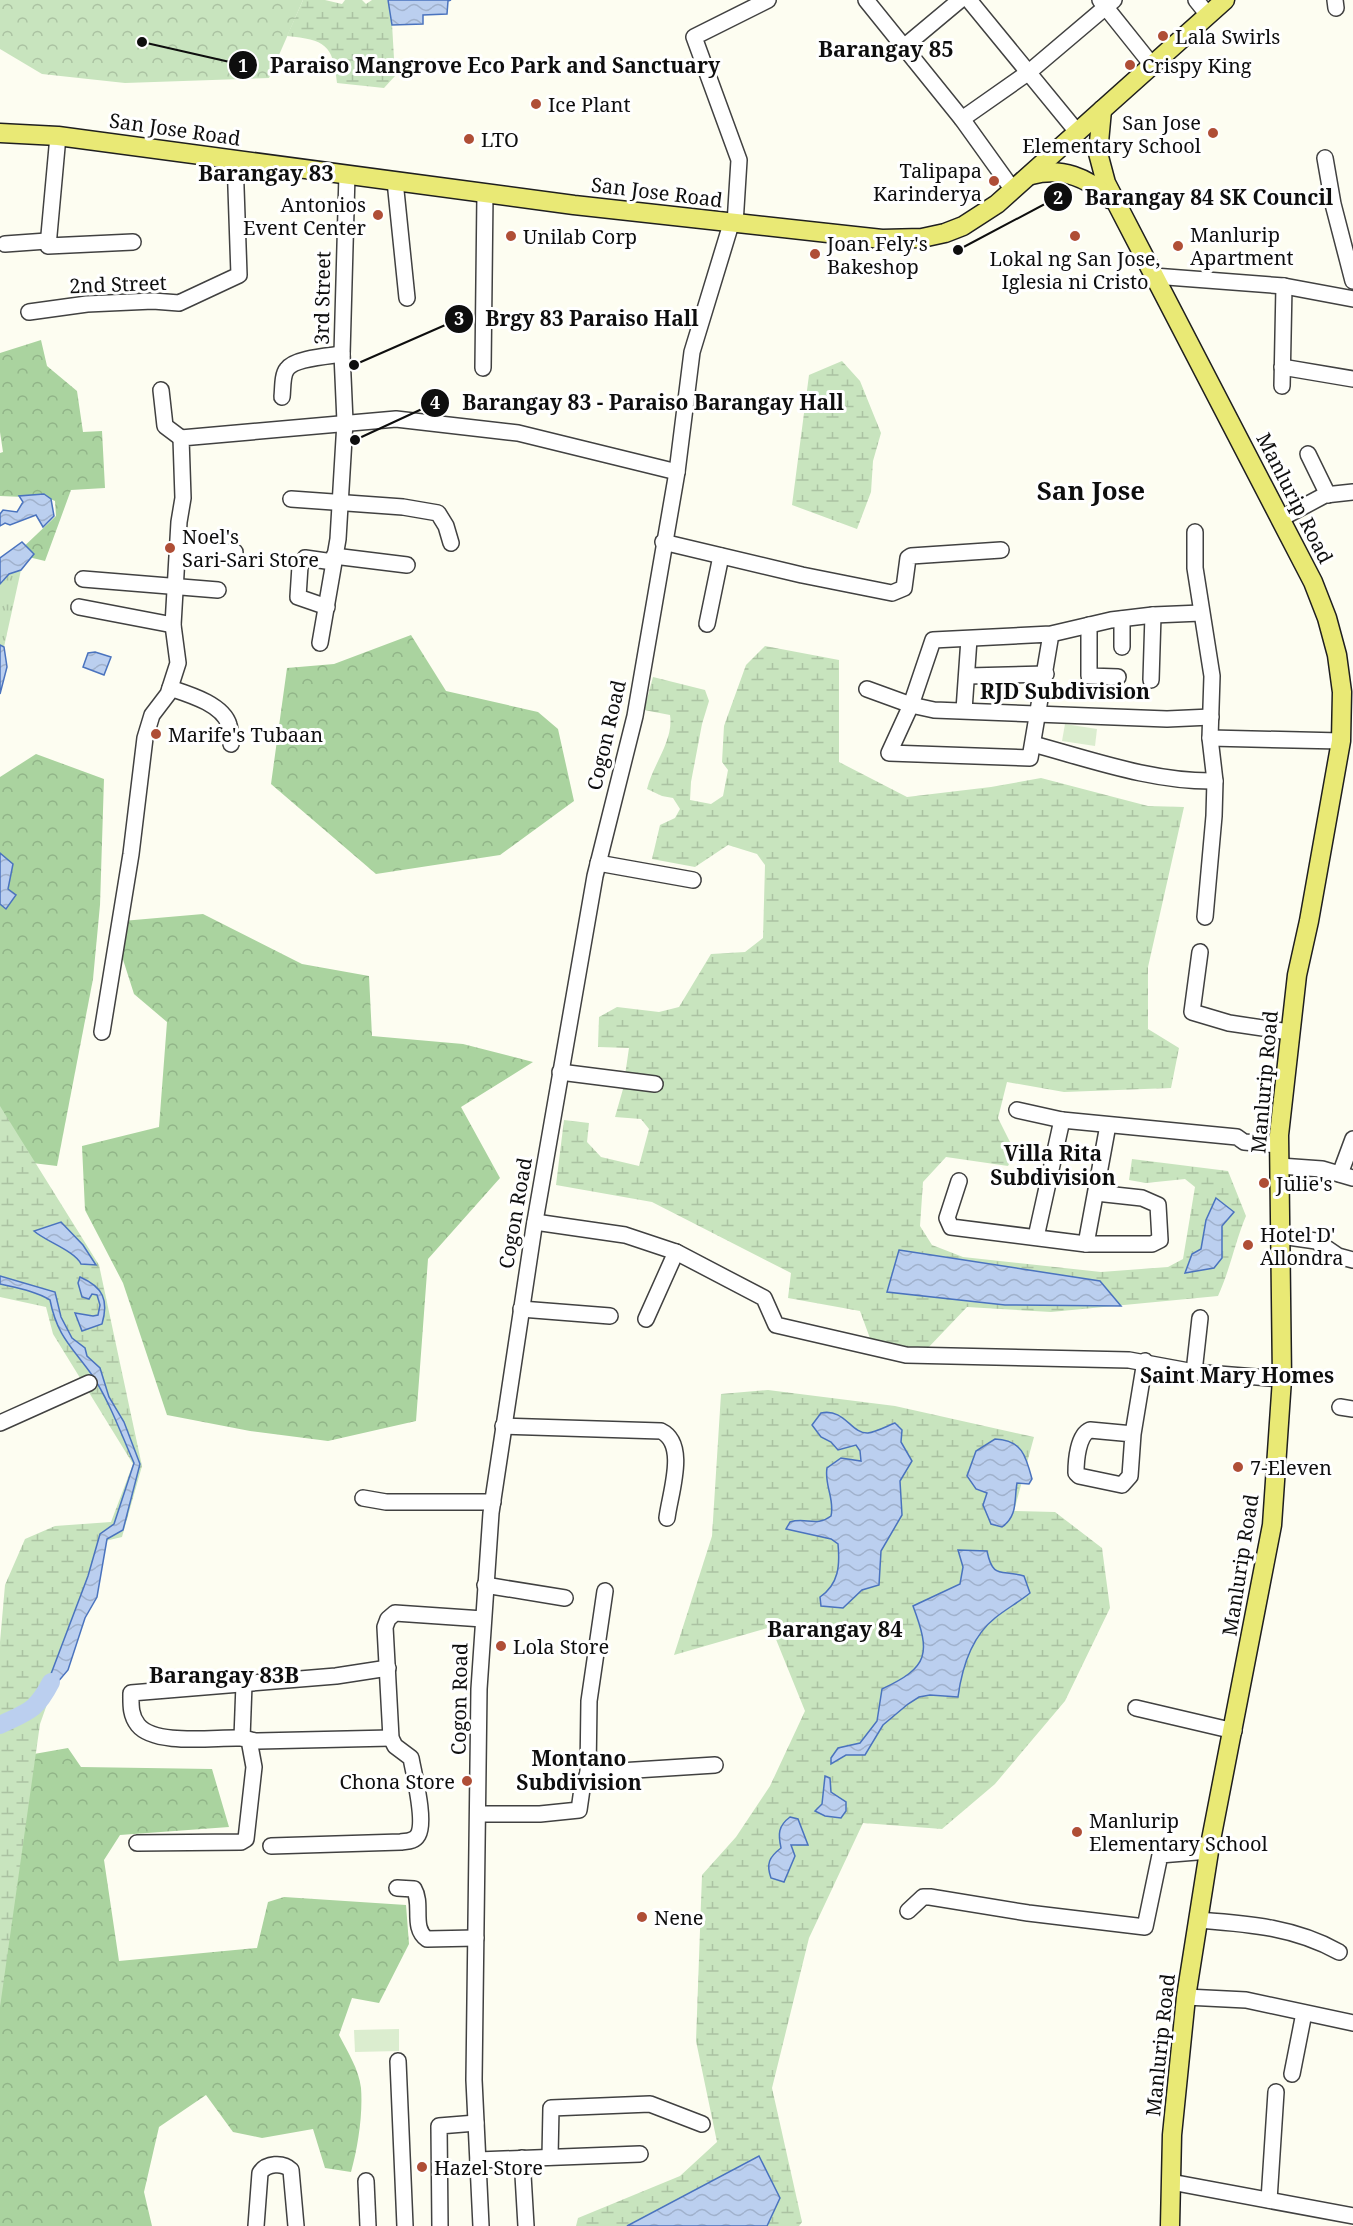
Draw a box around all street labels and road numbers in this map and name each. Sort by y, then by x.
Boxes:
street label: San Jose Road [108,106,242,152]
street label: San Jose Road [590,171,724,213]
street label: 3rd Street [308,251,336,345]
street label: 2nd Street [69,269,167,299]
street label: Manlurip Road [1250,428,1340,568]
street label: Cogon Road [580,677,632,793]
street label: Manlurip Road [1244,1009,1284,1155]
street label: Cogon Road [492,1155,538,1271]
street label: Manlurip Road [1215,1492,1265,1638]
street label: Cogon Road [445,1643,473,1755]
street label: Manlurip Road [1139,1972,1181,2118]

